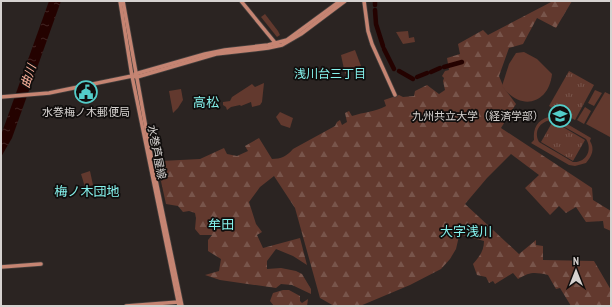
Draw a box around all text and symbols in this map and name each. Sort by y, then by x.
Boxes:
water label: 曲川 [17,60,39,90]
district label: 浅川台三丁目 [294,66,366,81]
public building icon: 水巻梅ノ木郵便局 [73,79,99,105]
district label: 高松 [193,94,219,111]
school or university icon: 九州共立大学（経済学部） [547,103,573,129]
place label: 水巻梅ノ木郵便局 [42,105,130,119]
place label: 九州共立大学（経済学部） [412,109,544,123]
street label: 水巻芦屋線 [145,124,169,180]
district label: 梅ノ木団地 [54,183,120,200]
district label: 牟田 [208,216,234,233]
district label: 大字浅川 [440,223,492,240]
north arrow [556,251,596,291]
text: N [573,254,579,268]

